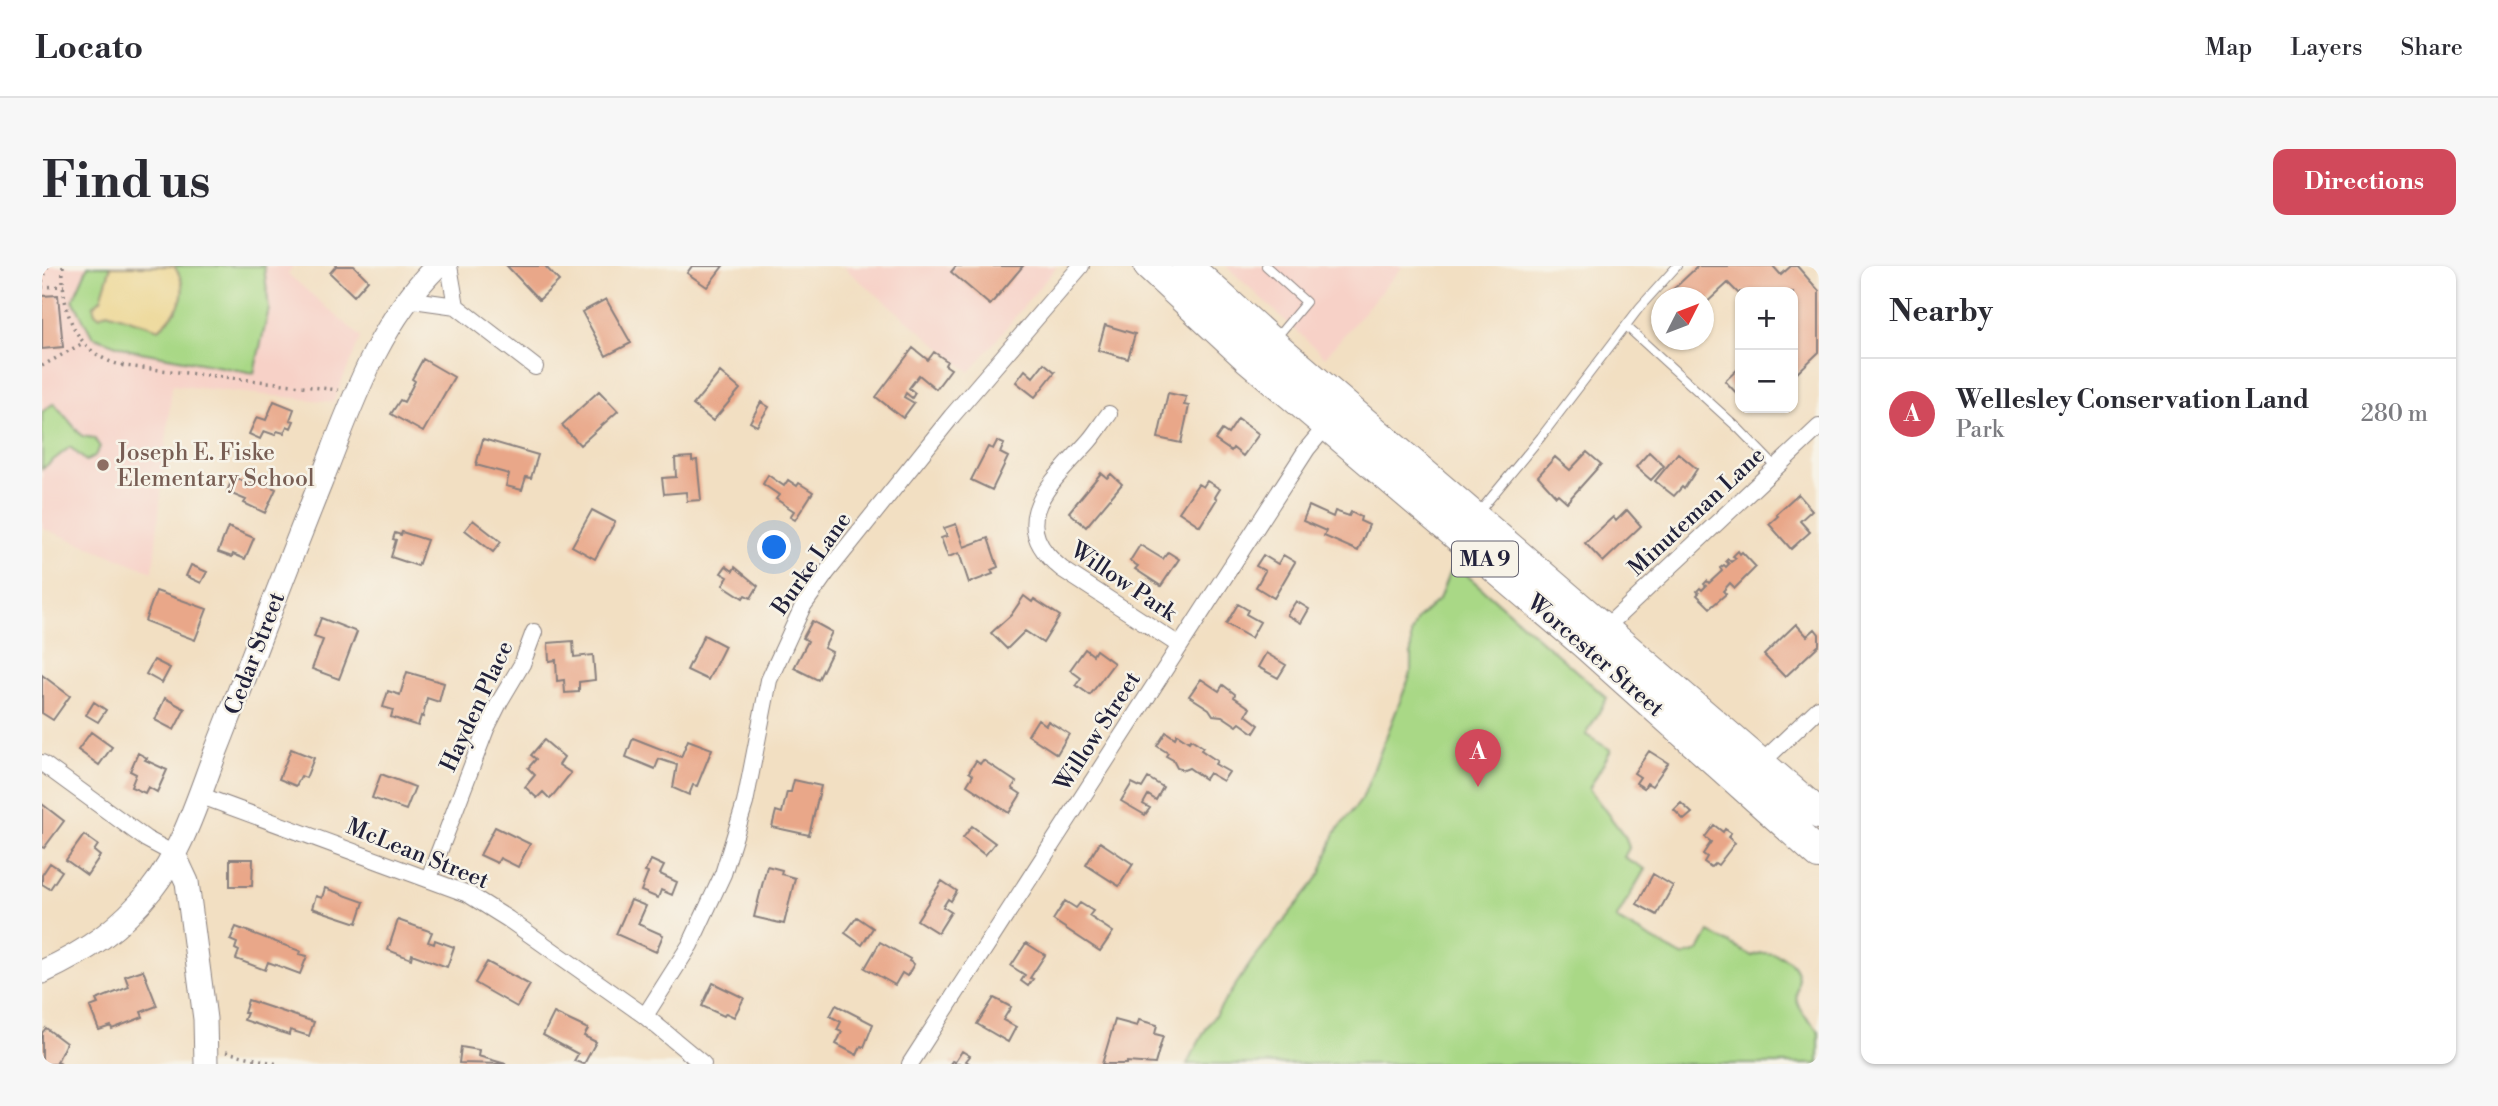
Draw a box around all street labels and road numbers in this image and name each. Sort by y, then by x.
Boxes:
street label: Minuteman Lane [1623,441,1771,582]
street label: Burke Lane [766,507,858,621]
street label: Willow Park [1064,536,1183,628]
road number: MA 9 [1452,542,1518,576]
street label: Cedar Street [219,588,291,719]
street label: Worcester Street [1520,588,1669,723]
street label: Hayden Place [434,637,519,776]
street label: Willow Street [1048,667,1147,797]
street label: McLean Street [342,813,493,895]

